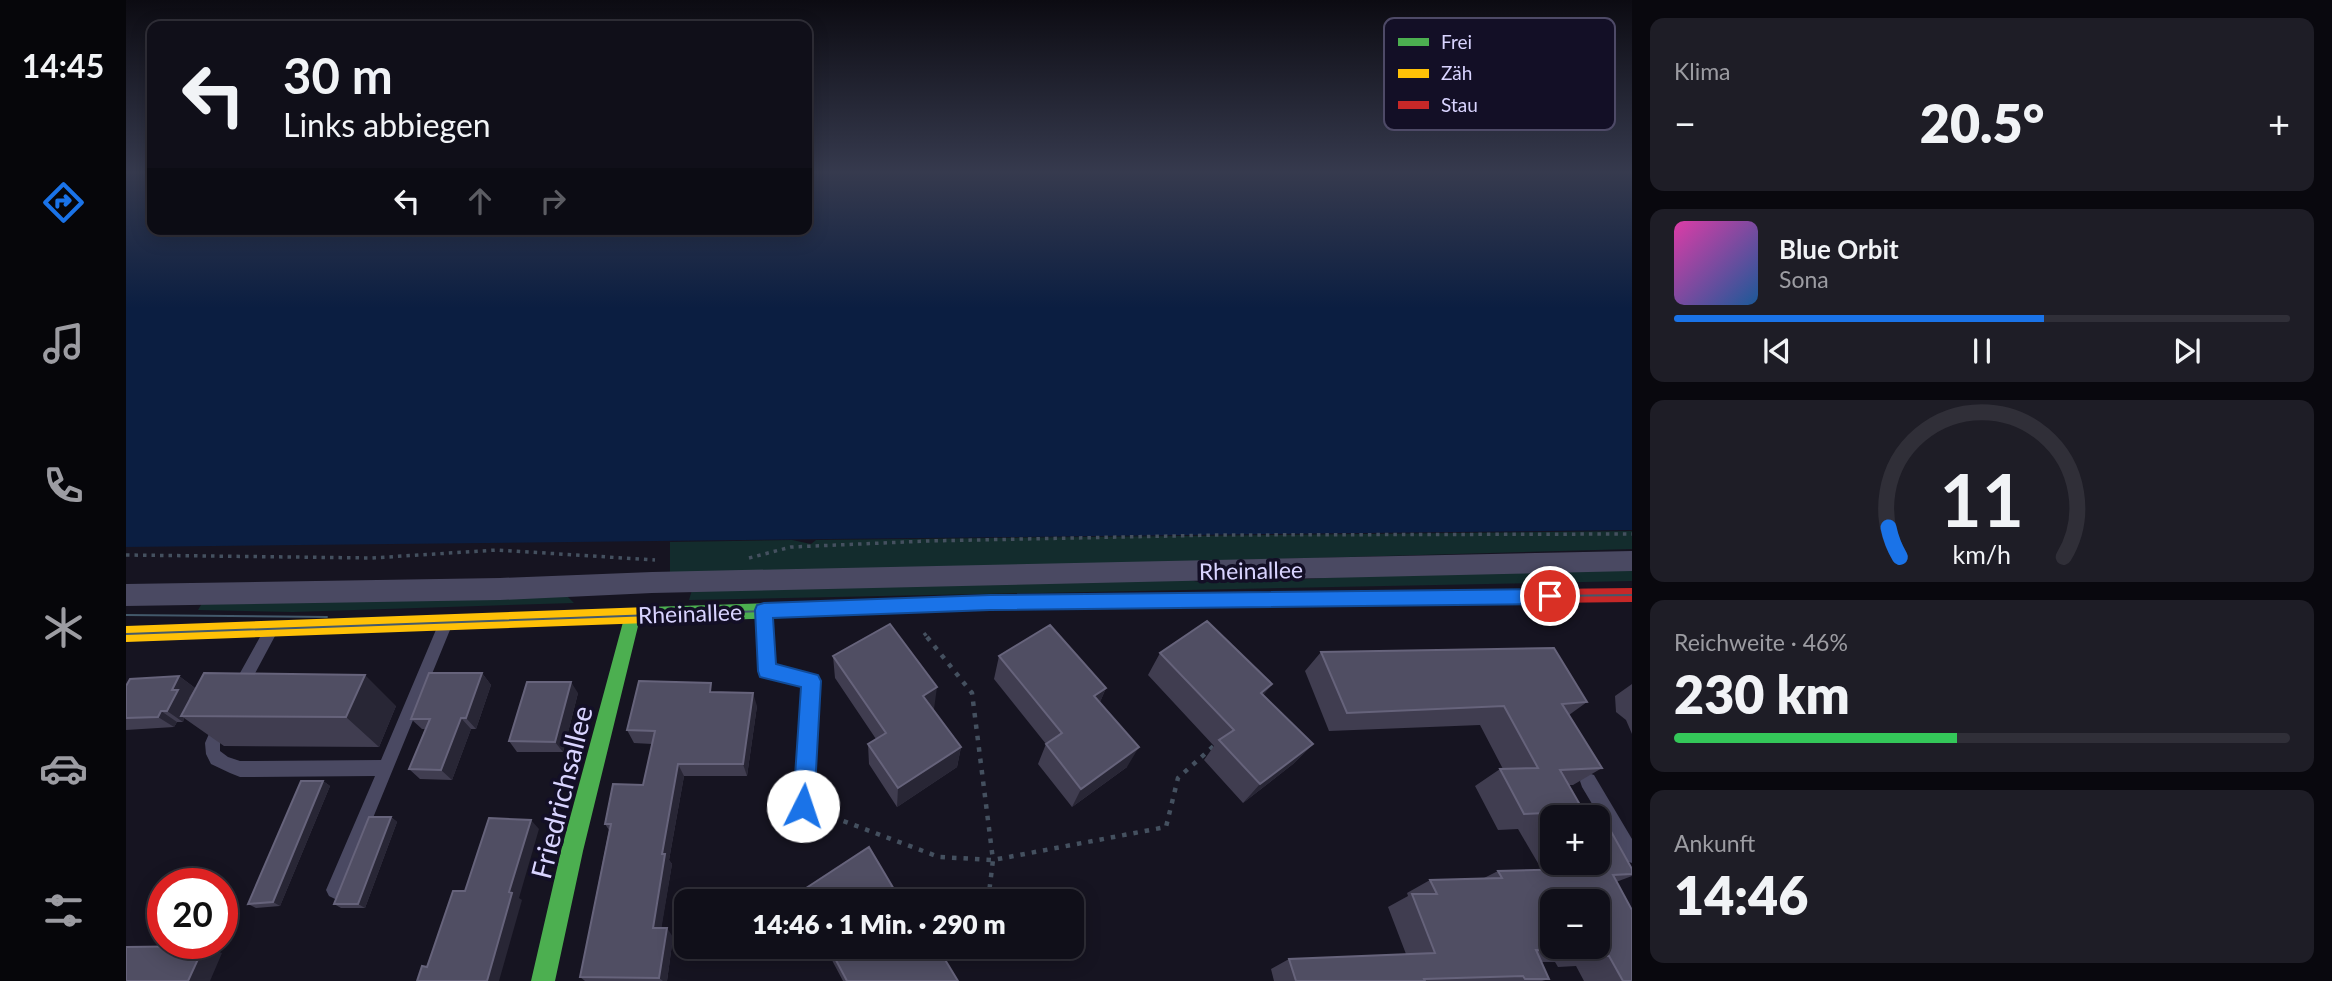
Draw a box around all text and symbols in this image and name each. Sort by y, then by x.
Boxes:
legend [1384,18,1615,130]
text: Frei [1441,30,1472,53]
text: 14:45 [22,46,104,85]
text: 30 m [283,46,393,104]
icon: left [168,49,259,140]
text: Klima [1674,57,1731,85]
text: Zäh [1441,61,1472,84]
text: 20.5° [1920,92,2044,154]
text: Stau [1441,93,1478,116]
text: − [1674,100,1696,146]
text: + [2268,100,2290,146]
text: Links abbiegen [283,105,491,144]
icon: directions [39,178,88,227]
icon: left [388,182,426,220]
icon: ahead [461,182,499,220]
icon: right [534,182,572,220]
text: Blue Orbit [1779,233,1899,265]
text: Sona [1779,265,1829,293]
icon: music [39,319,88,368]
icon: previous [1758,332,1796,370]
icon: pause [1963,332,2001,370]
icon: next [2168,332,2206,370]
text: 11 [1940,455,2024,543]
icon: phone [39,461,88,510]
text: km/h [1953,538,2011,568]
street label: Rheinallee [1199,555,1303,585]
pin [1520,566,1580,626]
icon: arrive [1531,577,1569,615]
street label: Rheinallee [637,597,743,629]
icon: climate [39,603,88,652]
text: Reichweite · 46% [1674,628,1848,656]
text: 230 km [1674,663,1850,725]
street label: Friedrichsallee [523,702,599,882]
icon: car [39,744,88,793]
position arrow [766,769,840,843]
map controls [1540,805,1610,959]
button: + [1540,805,1610,875]
text: Ankunft [1674,829,1755,857]
text: 14:46 [1674,864,1808,926]
speed limit sign: 20 [147,868,238,959]
icon: filters [39,886,88,935]
button: − [1540,889,1610,959]
text: 14:46 · 1 Min. · 290 m [752,908,1006,940]

